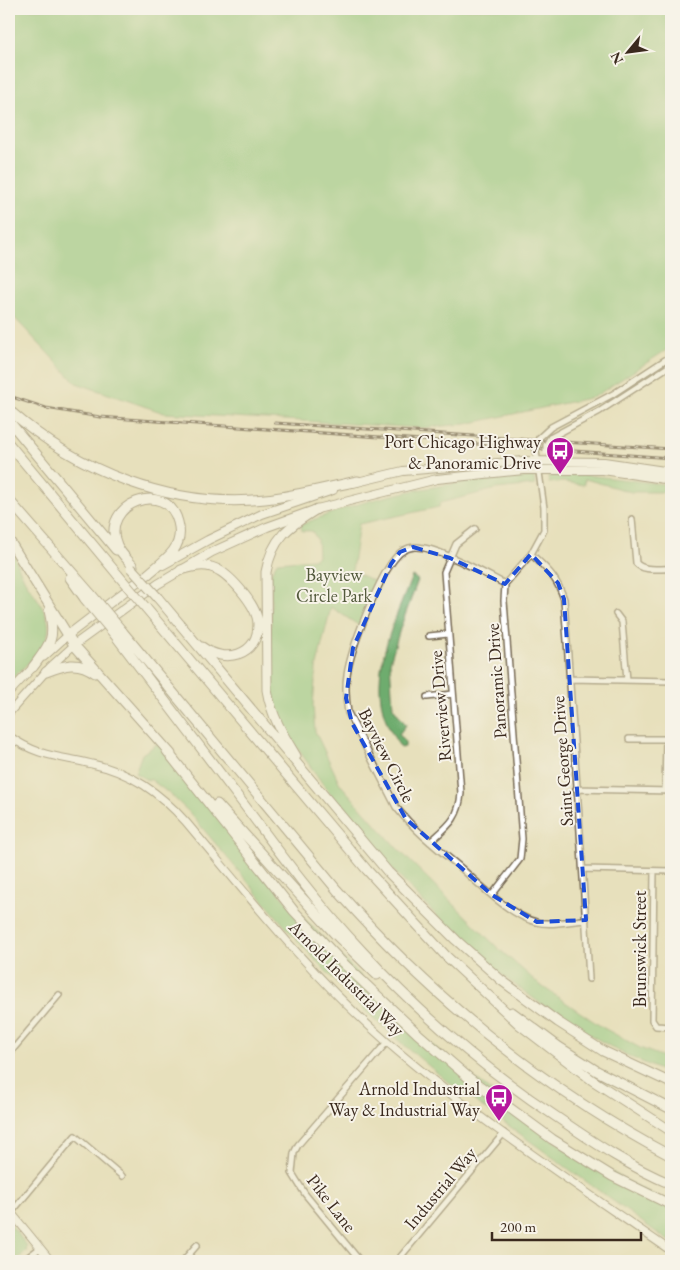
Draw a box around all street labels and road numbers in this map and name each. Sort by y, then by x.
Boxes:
street label: Panoramic Drive [480,623,512,739]
street label: Riverview Drive [424,650,456,762]
street label: Saint George Drive [546,695,578,827]
street label: Bayview Circle [353,704,421,806]
street label: Brunswick Street [628,890,651,1008]
street label: Arnold Industrial Way [284,915,410,1041]
street label: Industrial Way [399,1142,481,1234]
street label: Pike Lane [302,1169,362,1237]

